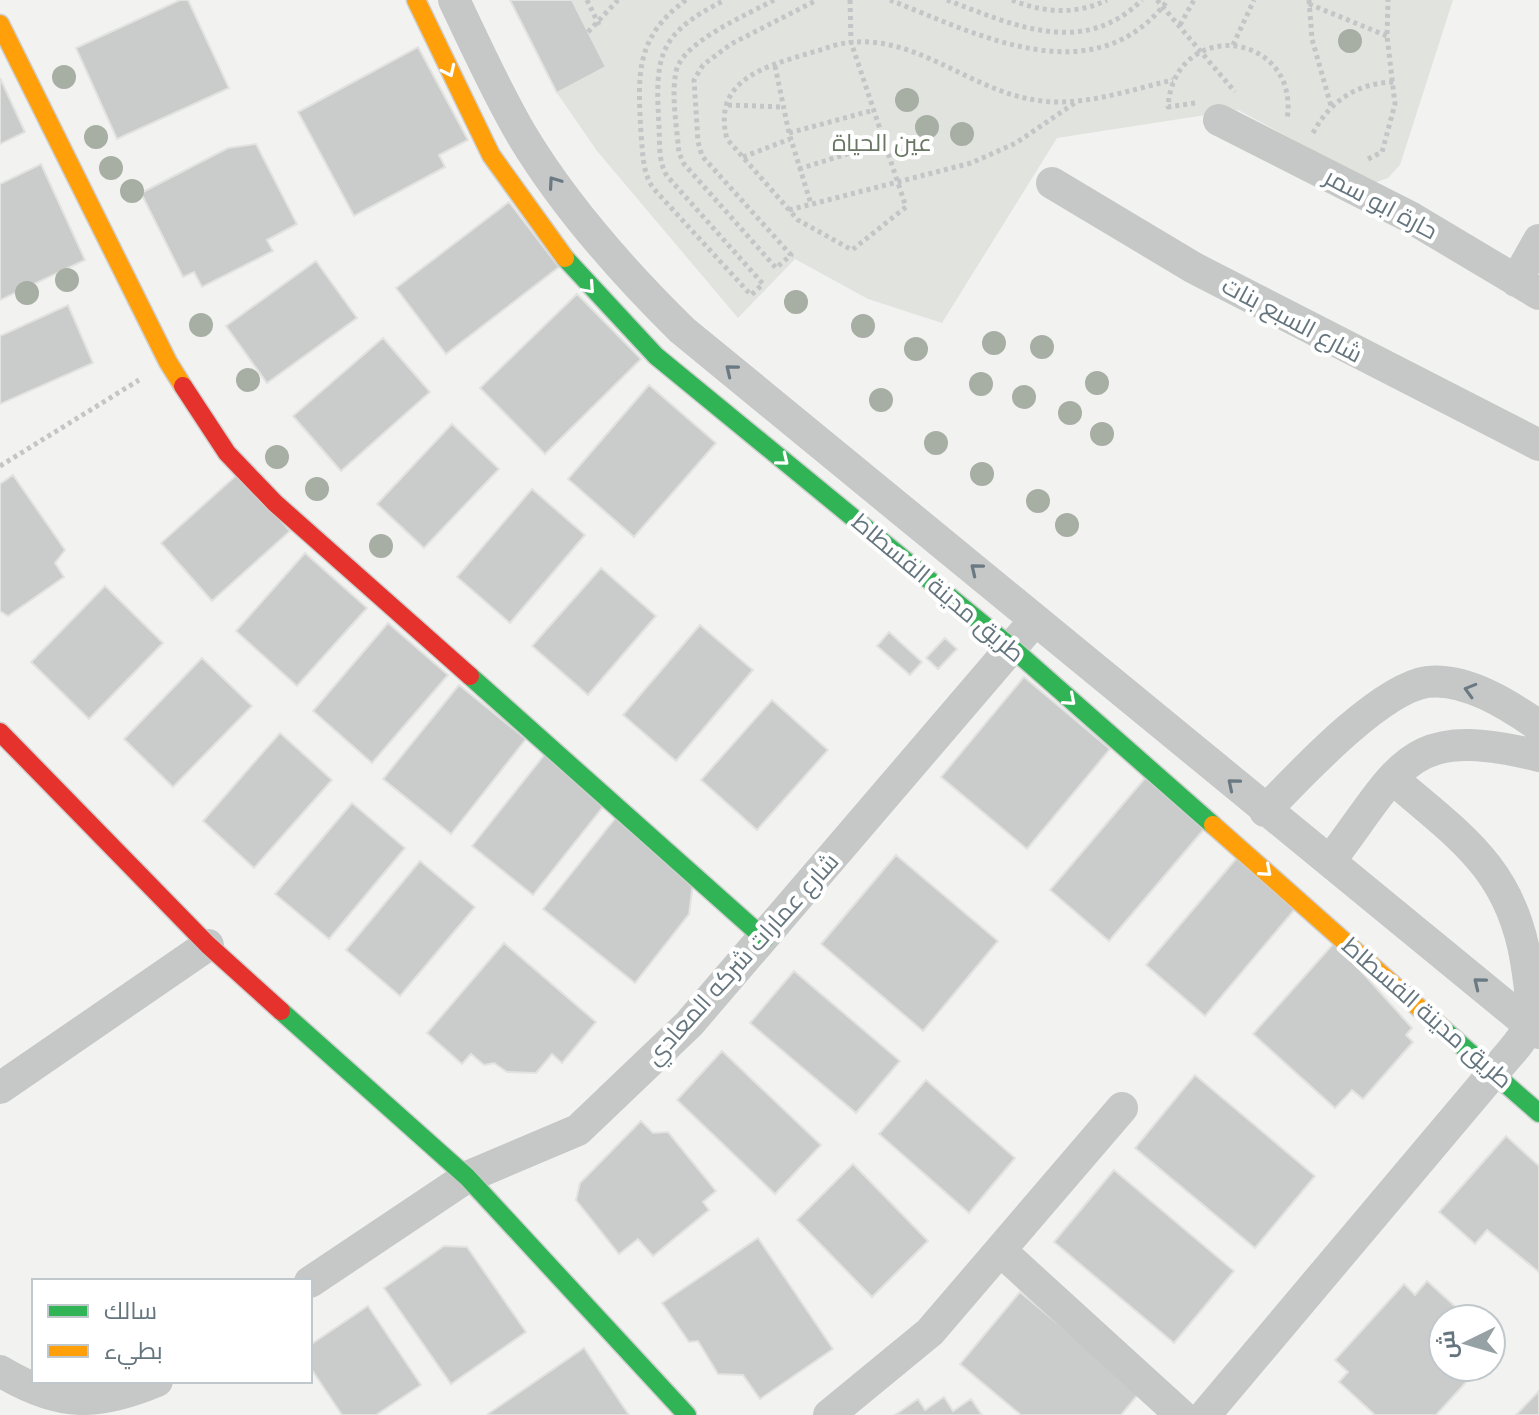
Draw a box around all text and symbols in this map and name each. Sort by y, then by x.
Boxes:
one-way arrow [439,62,455,77]
park label: عين الحياة [832,129,932,157]
street label: حارة ابو سمر [1318,162,1442,245]
one-way arrow [549,176,564,190]
street label: شارع السبع بنات [1216,271,1367,370]
one-way arrow [579,279,593,294]
one-way arrow [726,365,740,380]
one-way arrow [774,451,789,465]
street label: طريق مدينة الفسطاط [846,508,1030,669]
one-way arrow [970,565,985,579]
one-way arrow [1464,683,1478,699]
one-way arrow [1061,690,1076,705]
one-way arrow [1228,779,1243,794]
street label: شارع عمارات شركه المعادي [640,847,847,1073]
one-way arrow [1256,862,1271,876]
street label: طريق مدينة الفسطاط [1336,932,1518,1095]
one-way arrow [1473,979,1488,993]
legend [32,1279,312,1383]
text: سالك [104,1297,157,1325]
north arrow [1427,1303,1507,1383]
text: ش [1433,1329,1462,1360]
text: بطيء [104,1337,163,1370]

